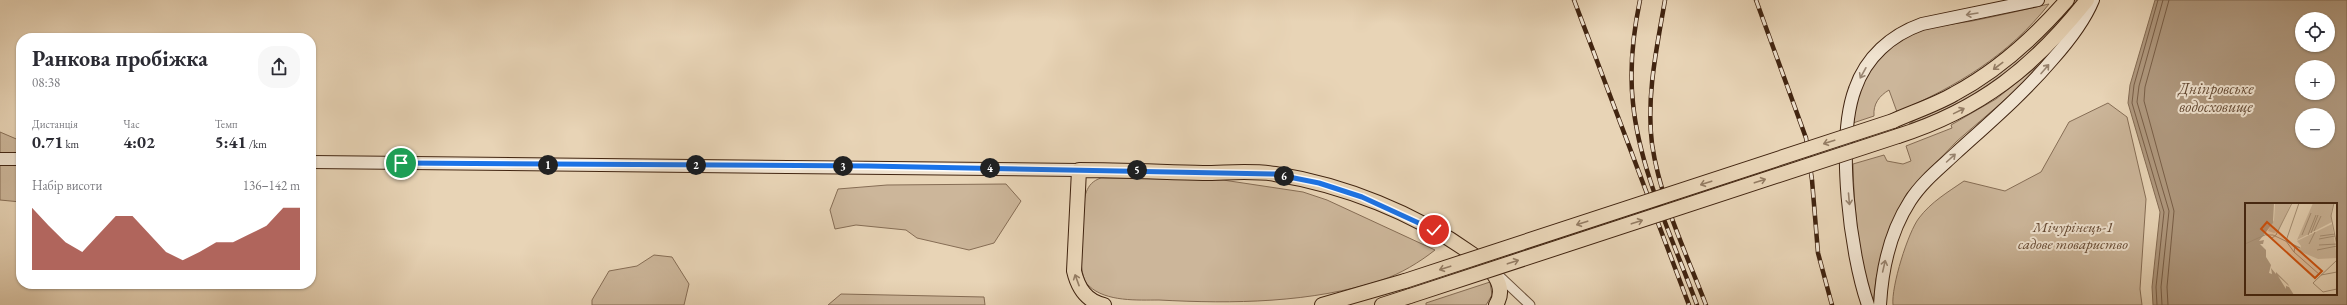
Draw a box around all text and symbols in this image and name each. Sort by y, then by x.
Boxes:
one-way arrow [1966,10,1979,18]
map controls [2295,12,2335,148]
button: locate [2295,12,2335,52]
text: Ранкова пробіжка [32,44,208,73]
button: share [258,46,300,88]
button: + [2295,60,2335,100]
one-way arrow [1993,62,2004,70]
one-way arrow [2040,64,2049,74]
one-way arrow [1859,67,1867,79]
text: 08:38 [32,74,60,91]
water label: Дніпровське водосховище [2176,78,2254,117]
one-way arrow [1953,107,1965,114]
button: − [2295,108,2335,148]
text: Дистанція [32,117,78,131]
text: Час [123,117,140,131]
text: Темп [215,117,238,131]
text: 0.71 [32,131,63,153]
text: 4:02 [123,131,155,153]
text: 5:41 [215,131,246,153]
text: km [63,137,79,151]
text: /km [246,137,267,151]
one-way arrow [1823,139,1836,146]
pin [384,146,418,180]
icon: arrive [390,152,412,174]
one-way arrow [1946,154,1956,163]
pin: 1 [538,155,558,175]
pin: 2 [686,155,706,175]
pin: 3 [833,156,853,176]
text: 1 [545,158,551,172]
text: 2 [693,158,699,172]
pin: 4 [980,158,1000,178]
text: 3 [840,159,846,173]
pin: 5 [1127,160,1147,180]
text: 4 [987,161,993,175]
text: 5 [1134,163,1140,177]
pin: 6 [1274,166,1294,186]
text: 6 [1281,169,1287,183]
text: Набір висоти [32,177,102,194]
text: 136–142 m [243,177,300,194]
one-way arrow [1754,177,1767,184]
one-way arrow [1700,179,1712,187]
one-way arrow [1845,193,1852,206]
inset map [2245,203,2337,295]
pin [1417,213,1451,247]
one-way arrow [1631,217,1643,225]
park label: Мічурінець-1 садове товариство [2018,217,2128,253]
icon: check [1423,219,1445,241]
one-way arrow [1576,220,1589,227]
one-way arrow [1507,258,1520,265]
one-way arrow [1881,260,1889,273]
one-way arrow [1439,265,1452,272]
one-way arrow [1072,275,1080,287]

